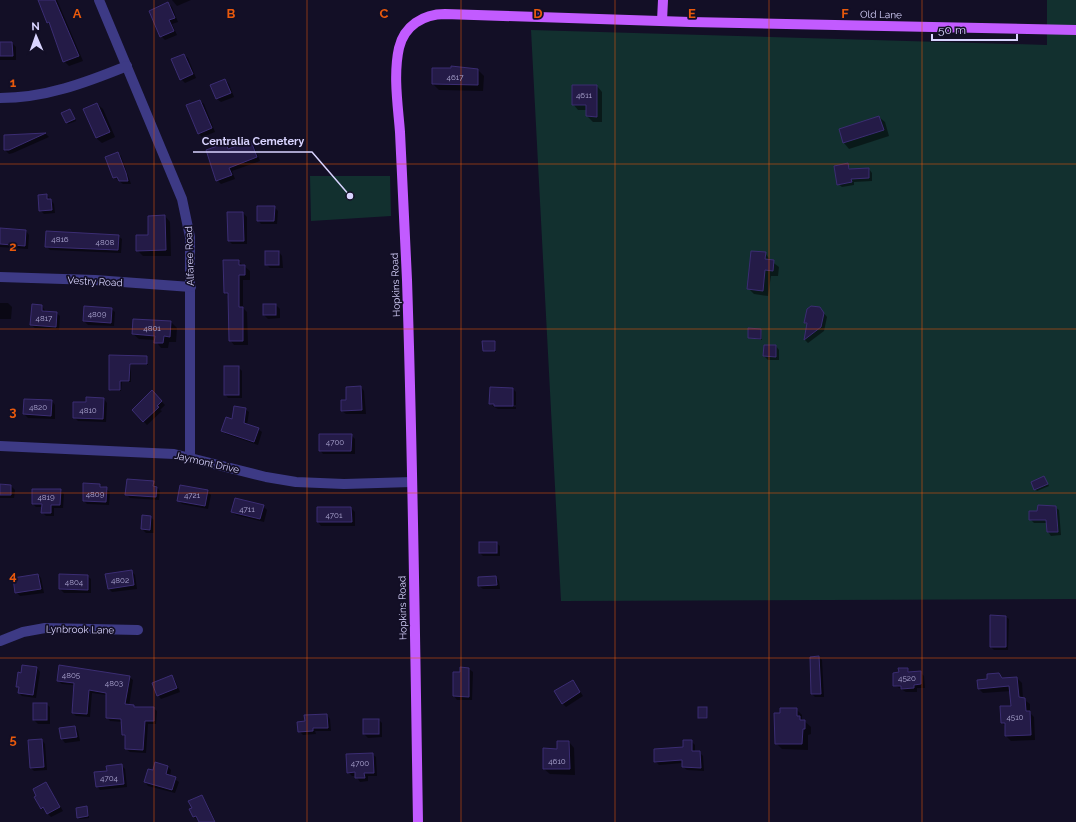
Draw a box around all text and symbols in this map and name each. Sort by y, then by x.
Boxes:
text: A [73,6,82,21]
text: B [227,6,236,21]
text: C [380,6,389,21]
text: D [533,6,543,21]
text: E [688,6,696,21]
text: F [841,6,849,21]
street label: Old Lane [860,9,902,20]
north arrow [16,16,56,56]
scale bar [932,16,1017,42]
text: N [31,20,40,33]
text: 50 m [938,23,966,37]
house number: 4617 [447,72,464,82]
text: 1 [10,75,17,90]
house number: 4611 [576,90,593,100]
callout: Centralia Cemetery [193,129,312,152]
text: Centralia Cemetery [202,135,304,148]
street label: Alfaree Road [183,226,196,286]
house number: 4816 [51,234,69,244]
house number: 4808 [96,237,115,247]
text: 2 [9,239,17,254]
street label: Hopkins Road [389,253,402,317]
street label: Vestry Road [67,275,123,288]
house number: 4809 [88,309,107,319]
house number: 4817 [36,313,53,323]
house number: 4801 [143,323,161,333]
house number: 4820 [29,402,47,412]
text: 3 [9,404,17,419]
house number: 4810 [79,405,97,415]
house number: 4700 [326,437,344,447]
street label: Jaymont Drive [173,450,240,475]
house number: 4809 [86,489,105,499]
house number: 4721 [184,490,201,500]
house number: 4819 [37,492,55,502]
house number: 4711 [239,504,255,514]
house number: 4701 [326,510,343,520]
text: 4 [9,568,17,583]
house number: 4802 [111,575,129,585]
street label: Hopkins Road [396,576,409,640]
house number: 4804 [65,577,84,587]
street label: Lynbrook Lane [46,623,114,636]
house number: 4805 [62,670,81,680]
house number: 4520 [898,673,916,683]
house number: 4803 [105,678,123,688]
house number: 4510 [1006,712,1024,722]
text: 5 [9,732,17,747]
house number: 4610 [548,756,566,766]
house number: 4700 [351,758,369,768]
house number: 4704 [100,773,119,783]

